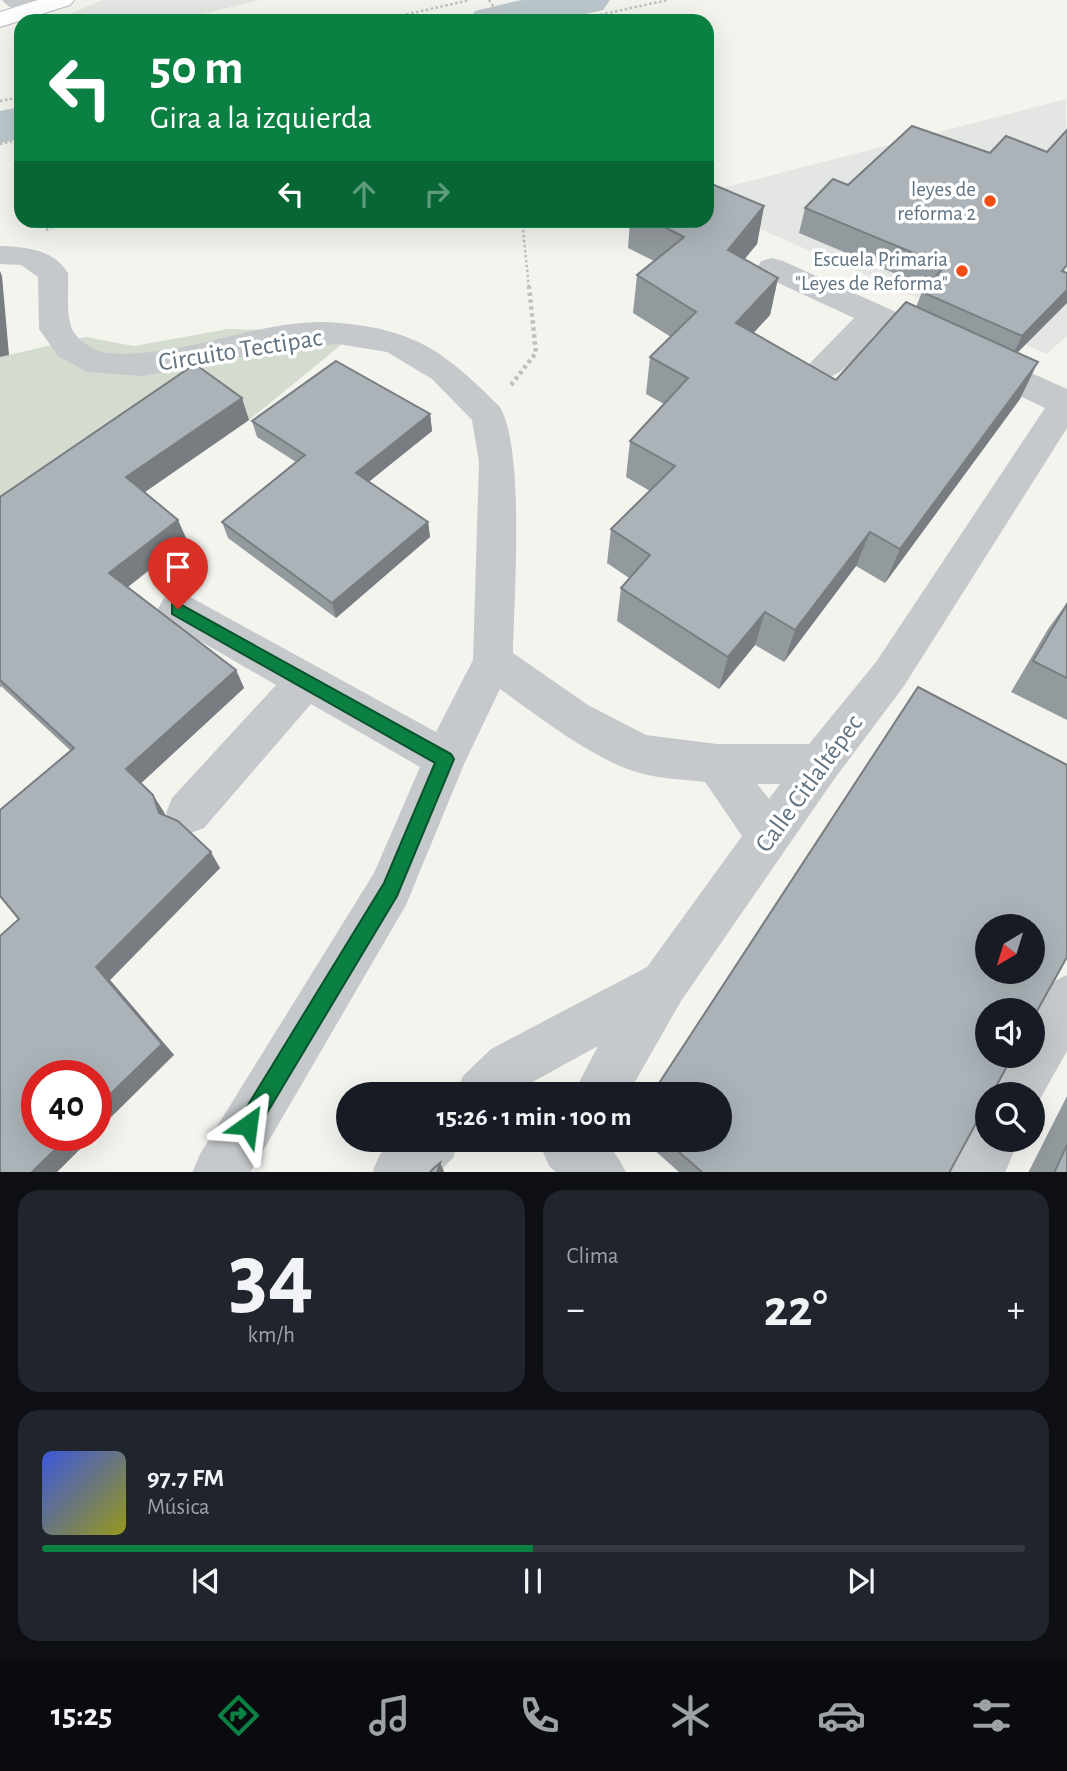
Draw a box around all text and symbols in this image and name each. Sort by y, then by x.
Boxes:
icon: left [35,42,126,133]
text: 50 m [150,44,244,93]
text: Gira a la izquierda [150,102,372,134]
icon: left [272,175,310,213]
icon: ahead [345,175,383,213]
icon: right [418,175,456,213]
place label: leyes de reforma 2 [897,179,976,224]
marker: leyes de reforma 2 [982,193,998,209]
place label: Escuela Primaria "Leyes de Reforma" [795,249,948,294]
marker: Escuela Primaria "Leyes de Reforma" [954,263,970,279]
street label: Circuito Tectipac [156,324,324,376]
pin [148,537,208,609]
icon: arrive [159,548,197,586]
street label: Calle Citlaltépec [750,710,867,857]
north arrow [975,914,1045,984]
map controls [975,914,1045,1152]
button: sound [975,998,1045,1068]
speed limit sign: 40 [21,1060,112,1151]
button: search [975,1082,1045,1152]
position arrow [211,1088,285,1162]
text: 15:26 · 1 min · 100 m [436,1104,632,1130]
text: 34 [229,1231,314,1322]
text: Clima [567,1245,619,1268]
text: 22° [764,1283,828,1335]
text: − [567,1291,585,1329]
text: + [1007,1291,1025,1329]
text: km/h [248,1324,295,1347]
text: 97.7 FM [147,1465,224,1491]
text: Música [147,1496,210,1519]
icon: previous [187,1562,225,1600]
icon: pause [514,1562,552,1600]
icon: next [842,1562,880,1600]
icon: directions [214,1691,263,1740]
icon: music [365,1691,414,1740]
icon: phone [515,1691,564,1740]
icon: climate [666,1691,715,1740]
icon: car [817,1691,866,1740]
icon: filters [967,1691,1016,1740]
text: 15:25 [51,1699,112,1731]

